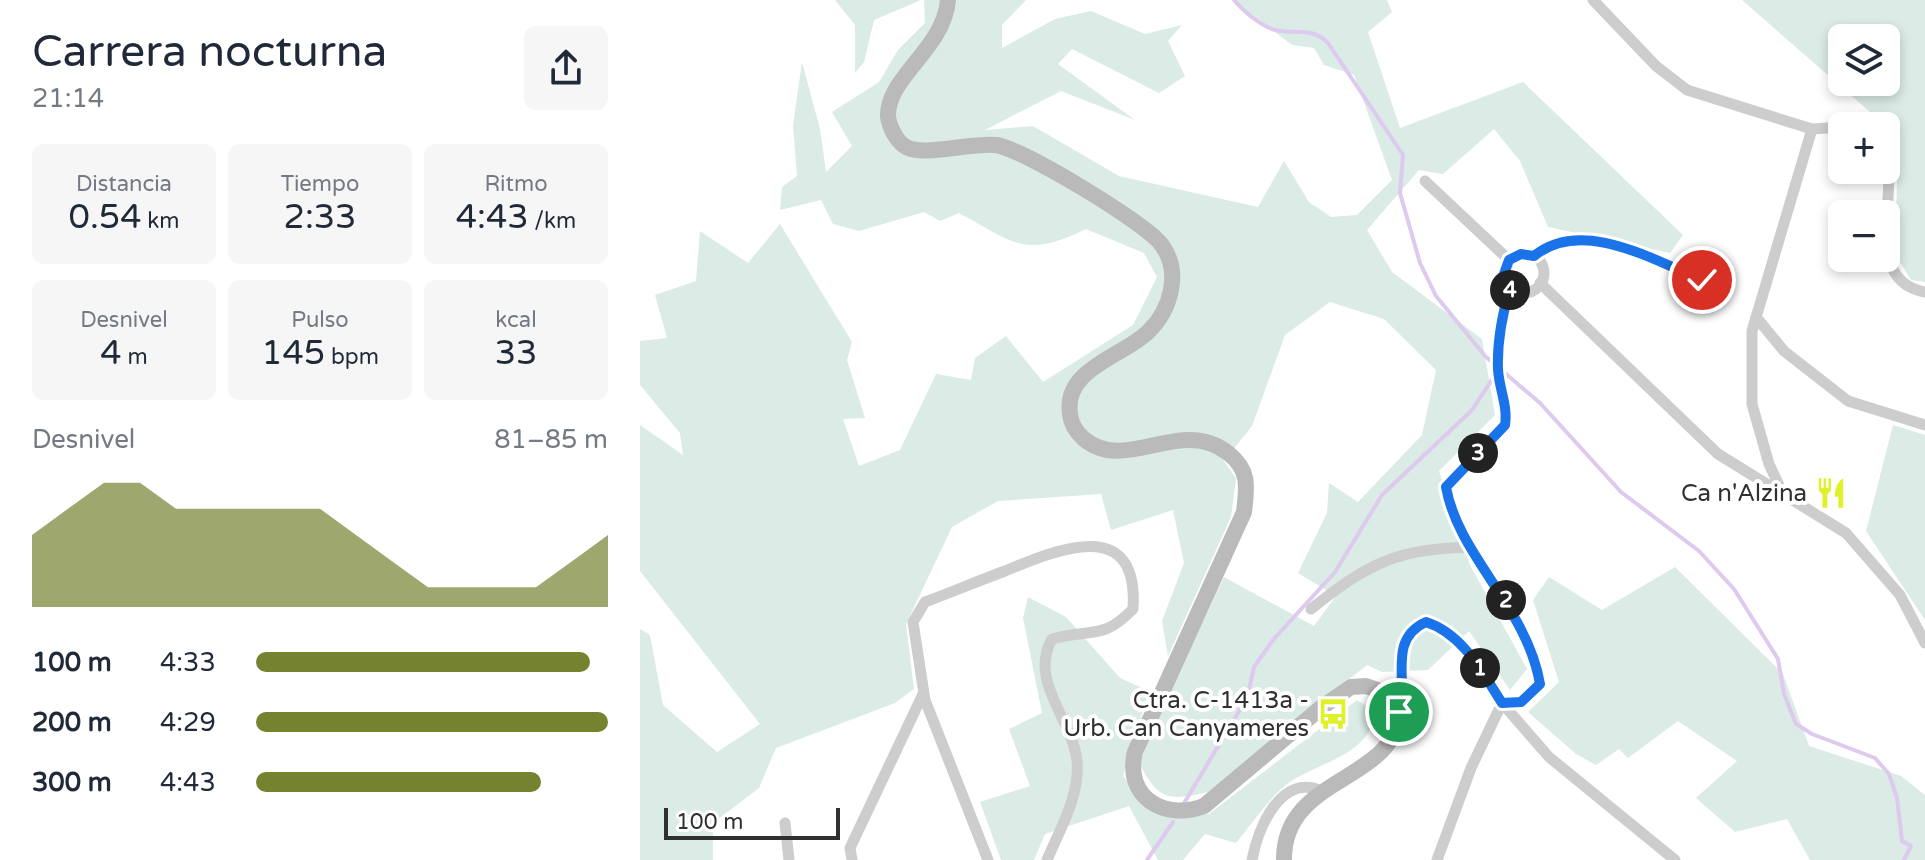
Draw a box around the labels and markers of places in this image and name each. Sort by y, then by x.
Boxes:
pin [1668,246,1736,314]
pin: 4 [1490,270,1530,310]
pin: 3 [1458,433,1498,473]
restaurant icon: Ca n'Alzina [1814,476,1848,510]
place label: Ca n'Alzina [1681,479,1807,508]
pin: 2 [1486,580,1526,620]
pin: 1 [1460,648,1500,688]
pin [1365,678,1433,746]
place label: Ctra. C-1413a - Urb. Can Canyameres [1063,686,1309,743]
bus stop icon: Ctra. C-1413a - Urb. Can Canyameres [1316,697,1350,731]

